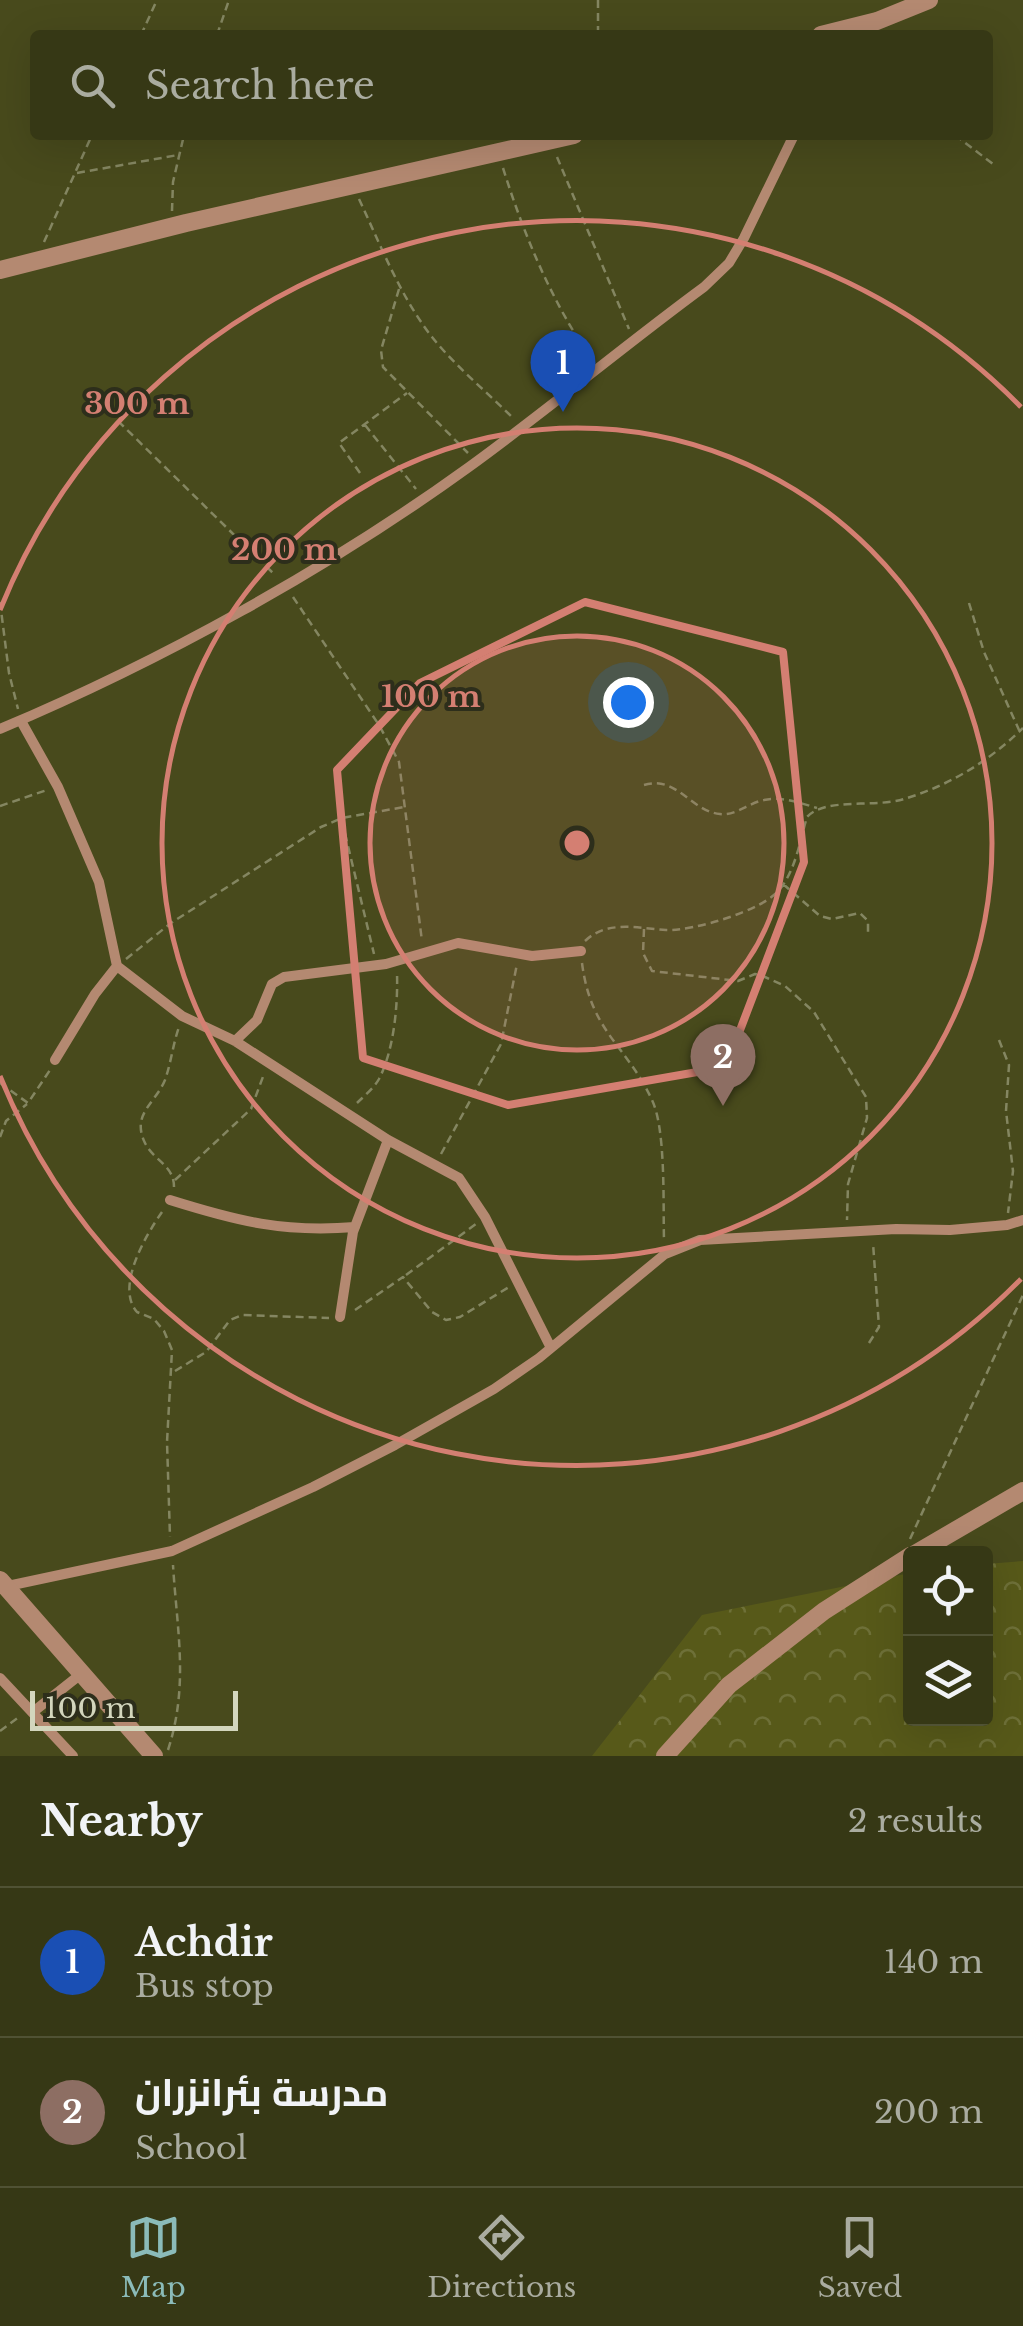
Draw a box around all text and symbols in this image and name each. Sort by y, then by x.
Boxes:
search box [30,30,993,140]
icon: search [65,58,120,113]
text: Search here [145,62,375,109]
pin: 1 [530,330,596,412]
text: 300 m [84,385,190,422]
text: 200 m [231,531,337,568]
your location [603,677,654,728]
text: 100 m [381,678,481,715]
centre of rings [559,825,595,861]
pin: 2 [690,1024,756,1106]
map controls [903,1546,993,1726]
button: locate [903,1546,993,1636]
button: layers [903,1636,993,1726]
scale bar [30,1686,238,1730]
text: 100 m [45,1691,136,1726]
text: Nearby [40,1795,203,1847]
text: 2 results [848,1801,983,1841]
text: Achdir [135,1919,273,1966]
text: 1 [66,1942,79,1982]
text: 140 m [884,1942,983,1982]
text: Bus stop [135,1966,274,2006]
text: مدرسة بئرانزران [135,2069,388,2116]
text: 2 [62,2092,83,2132]
text: 200 m [874,2092,983,2132]
text: School [135,2128,247,2168]
tab: Map [121,2210,186,2305]
tab: Directions [427,2210,576,2305]
tab: Saved [818,2210,902,2305]

